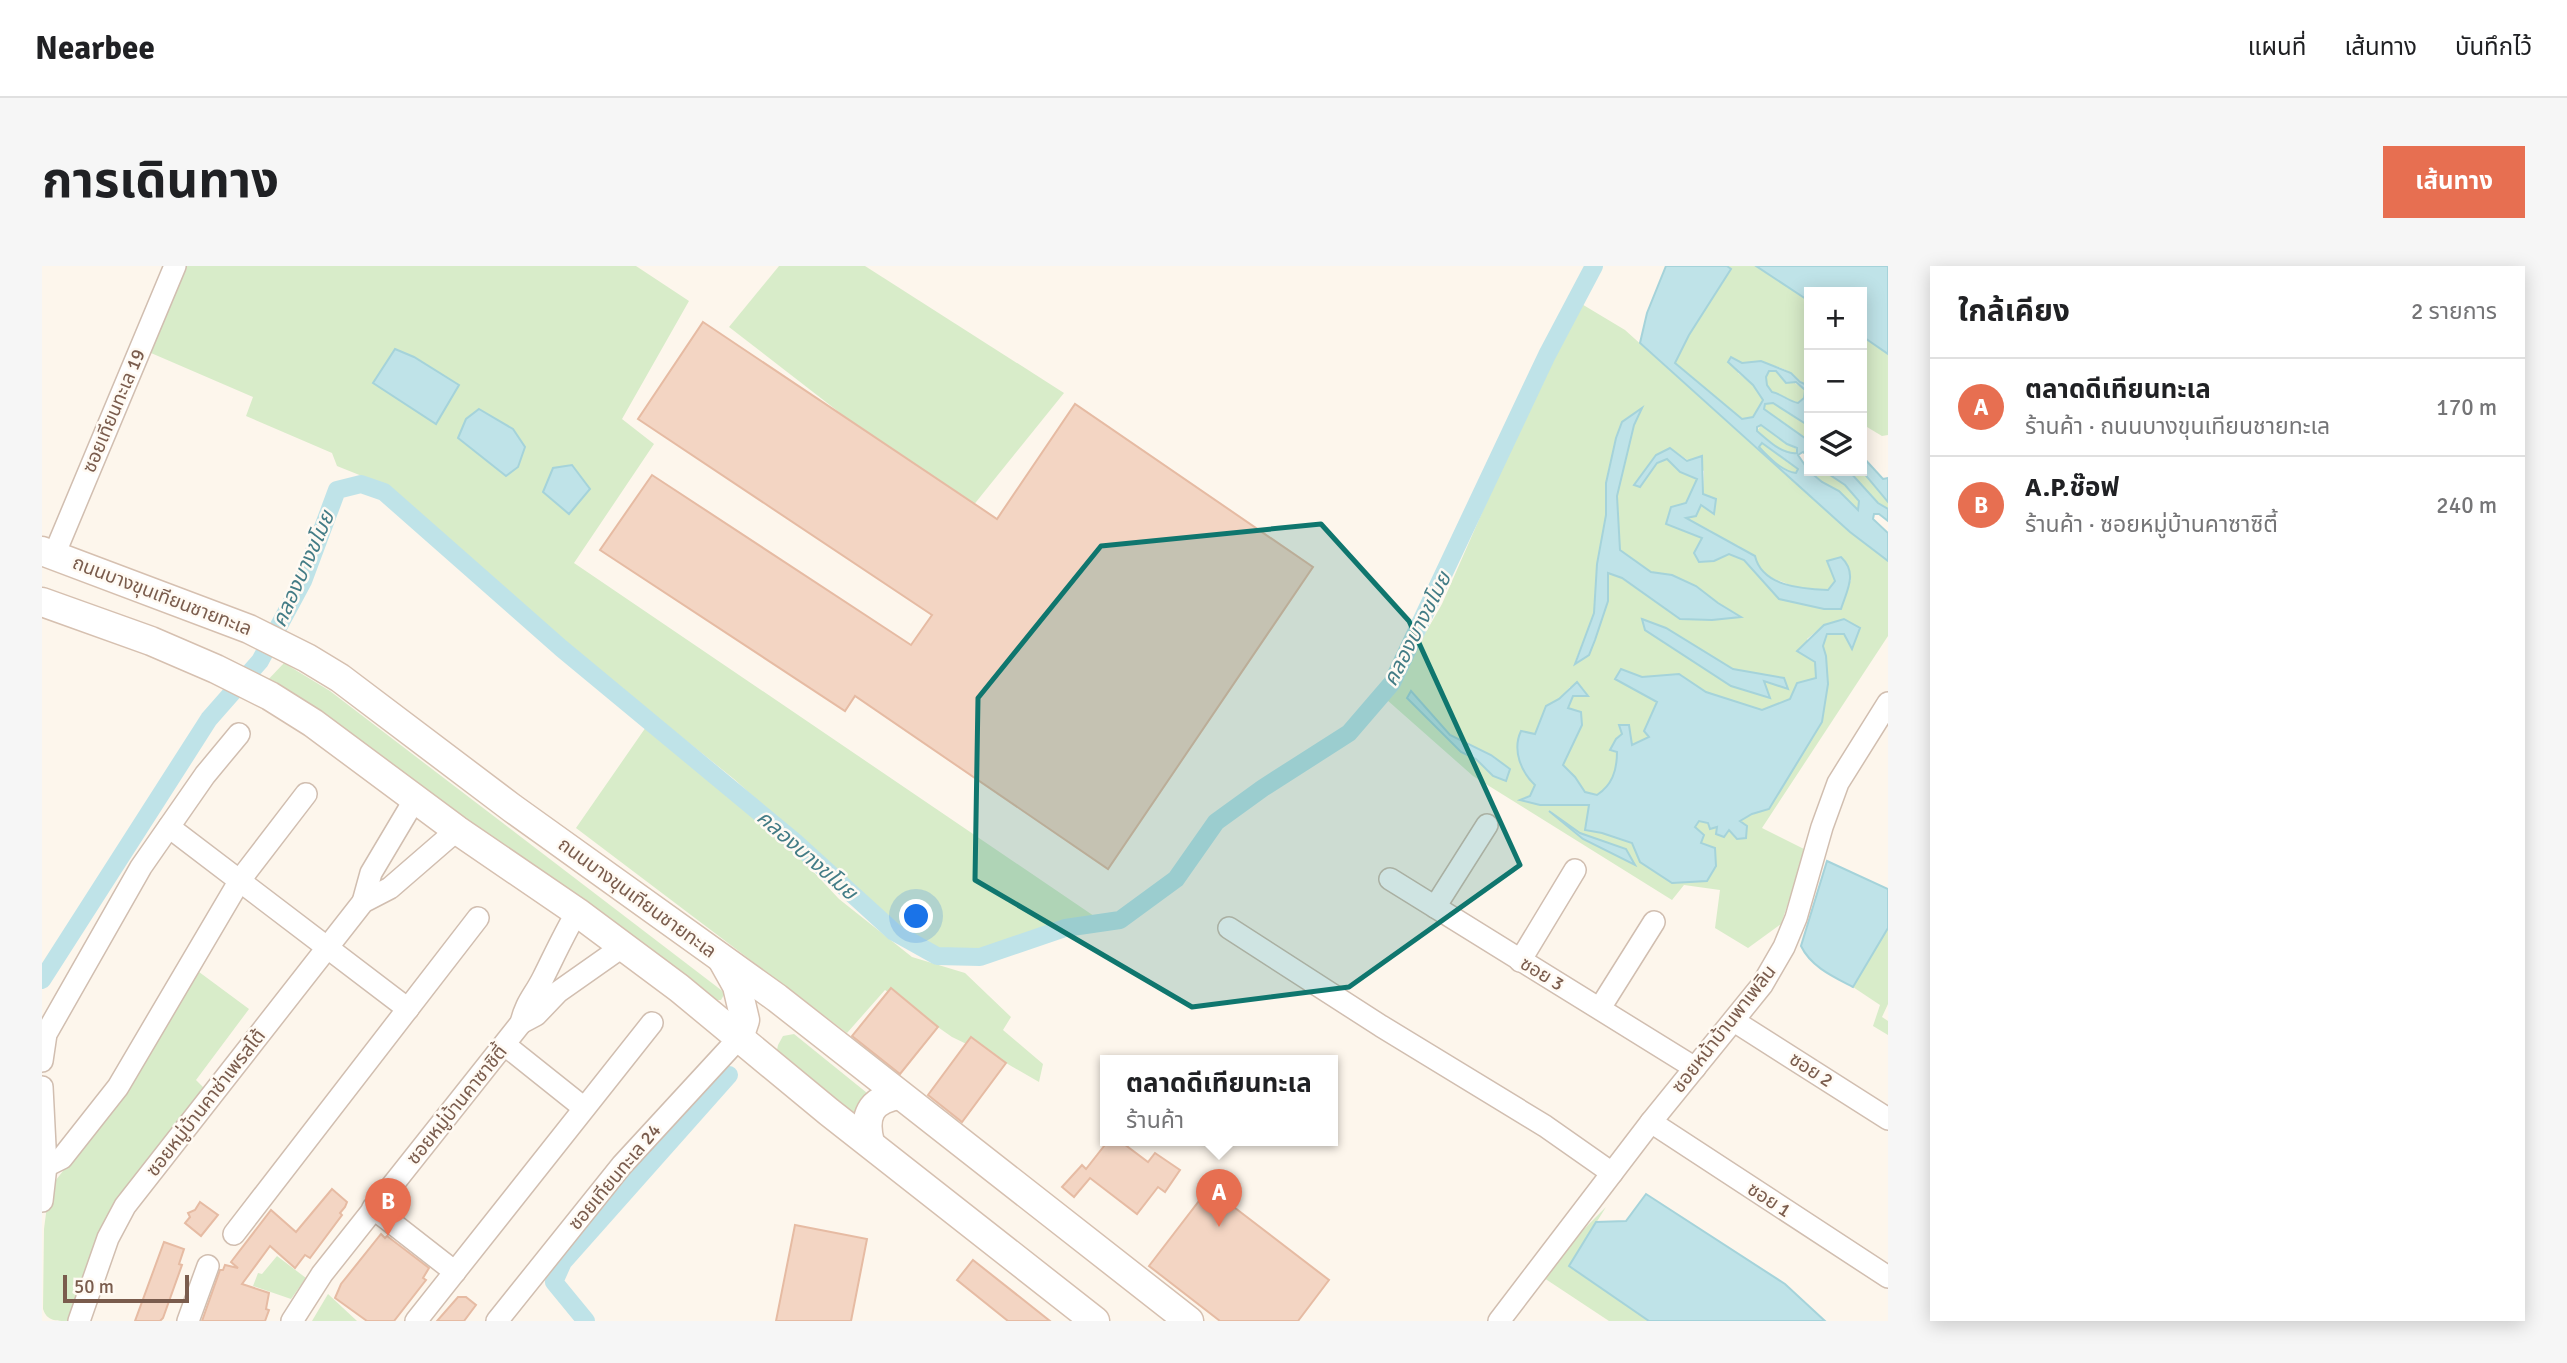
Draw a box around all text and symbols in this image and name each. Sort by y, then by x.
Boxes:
text: Nearbee [35,28,155,69]
text: แผนที่ [2248,32,2306,62]
text: เส้นทาง [2344,32,2417,62]
text: บันทึกไว้ [2455,32,2532,62]
button: เส้นทาง [2383,146,2525,218]
text: การเดินทาง [42,151,279,211]
map controls [1804,287,1867,476]
button: + [1804,287,1867,350]
text: ใกล้เคียง [1958,293,2070,330]
text: 2 รายการ [2411,297,2497,326]
street label: ซอยเทียนทะเล 19 [77,346,151,476]
button: − [1804,350,1867,413]
text: ตลาดดีเทียนทะเล [2025,374,2211,406]
text: A [1974,393,1988,422]
text: 170 m [2436,393,2497,422]
text: ร้านค้า · ถนนบางขุนเทียนชายทะเล [2025,412,2330,441]
button: layers [1804,413,1867,476]
text: A.P.ช๊อฟ [2025,472,2119,504]
text: B [1974,491,1988,520]
text: 240 m [2436,491,2497,520]
water label: คลองบางขโมย [266,506,341,631]
text: ร้านค้า · ซอยหมู่บ้านคาซาซิตี้ [2025,510,2278,539]
street label: ถนนบางขุนเทียนชายทะเล [69,551,255,641]
water label: คลองบางขโมย [1377,566,1457,690]
water label: คลองบางขโมย [752,805,863,906]
street label: ถนนบางขุนเทียนชายทะเล [553,832,721,964]
your location [899,899,933,933]
street label: ซอย 3 [1516,952,1568,996]
street label: ซอยหน้าบ้านพาเพลิน [1667,960,1781,1098]
street label: ซอยหมู่บ้านคาซ่าเพรสโต้ [141,1025,271,1181]
street label: ซอยหมู่บ้านคาซาซิตี้ [400,1039,512,1170]
street label: ซอย 2 [1785,1047,1837,1093]
popup [1100,1055,1338,1146]
text: ตลาดดีเทียนทะเล [1126,1068,1312,1100]
text: ร้านค้า [1126,1106,1184,1135]
street label: ซอยเทียนทะเล 24 [563,1119,667,1235]
pin: A [1196,1169,1242,1227]
street label: ซอย 1 [1743,1177,1795,1223]
pin: B [365,1178,411,1236]
scale bar [63,1272,189,1304]
text: 50 m [74,1275,114,1299]

